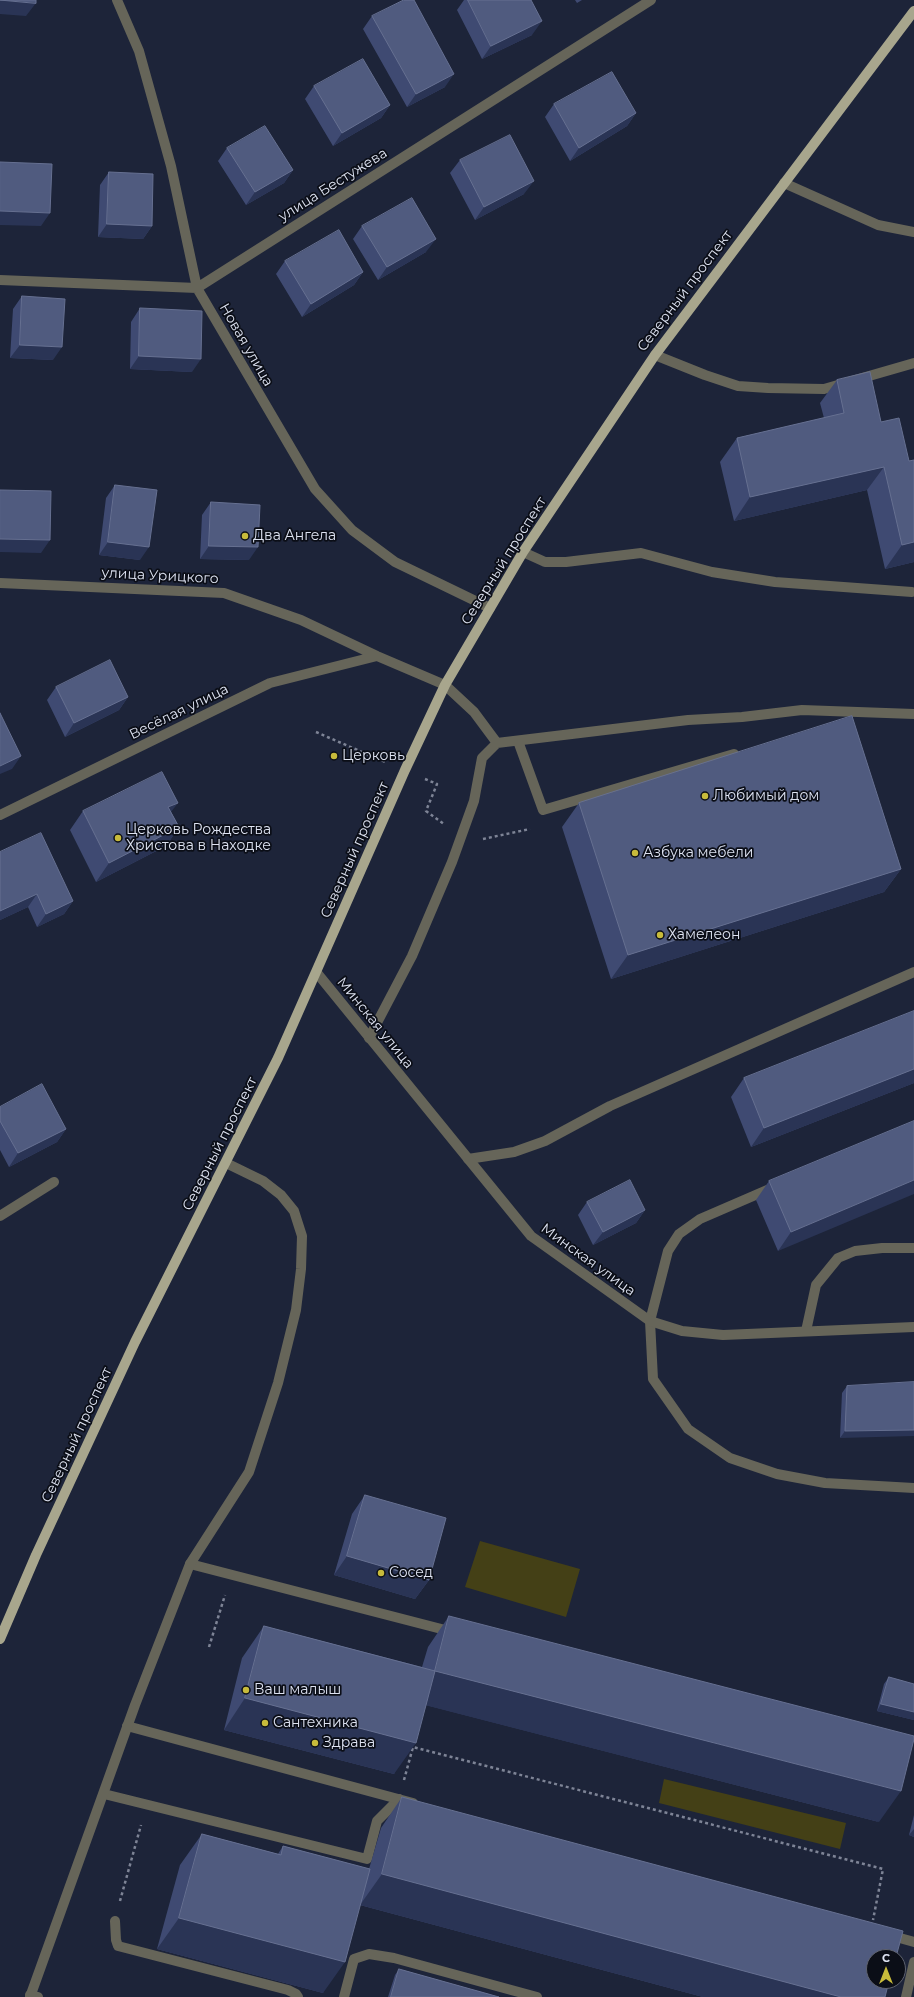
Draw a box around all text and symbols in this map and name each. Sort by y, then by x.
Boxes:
street label: улица Бестужева [276,145,390,225]
street label: Северный проспект [634,227,736,355]
street label: Новая улица [215,301,277,389]
street label: Северный проспект [458,494,550,628]
place label: Два Ангела [253,528,336,544]
marker: Два Ангела [240,531,250,541]
street label: улица Урицкого [101,565,219,587]
street label: Весёлая улица [127,681,231,743]
place label: Церковь [342,748,405,764]
marker: Церковь [329,751,339,761]
street label: Северный проспект [317,779,393,921]
place label: Любимый дом [713,788,819,804]
marker: Любимый дом [700,791,710,801]
place label: Церковь Рождества Христова в Находке [126,822,271,854]
marker: Церковь Рождества Христова в Находке [113,833,123,843]
place label: Азбука мебели [643,845,753,861]
marker: Азбука мебели [630,848,640,858]
place label: Хамелеон [668,927,740,943]
marker: Хамелеон [655,930,665,940]
street label: Минская улица [333,974,417,1072]
street label: Северный проспект [179,1075,261,1213]
street label: Минская улица [538,1220,638,1300]
street label: Северный проспект [38,1365,116,1505]
place label: Сосед [389,1565,433,1581]
marker: Сосед [376,1568,386,1578]
place label: Ваш малыш [254,1682,341,1698]
marker: Ваш малыш [241,1685,251,1695]
place label: Сантехника [273,1715,358,1731]
marker: Сантехника [260,1718,270,1728]
place label: Здрава [323,1735,375,1751]
marker: Здрава [310,1738,320,1748]
north arrow [866,1949,906,1989]
text: С [882,1951,890,1965]

